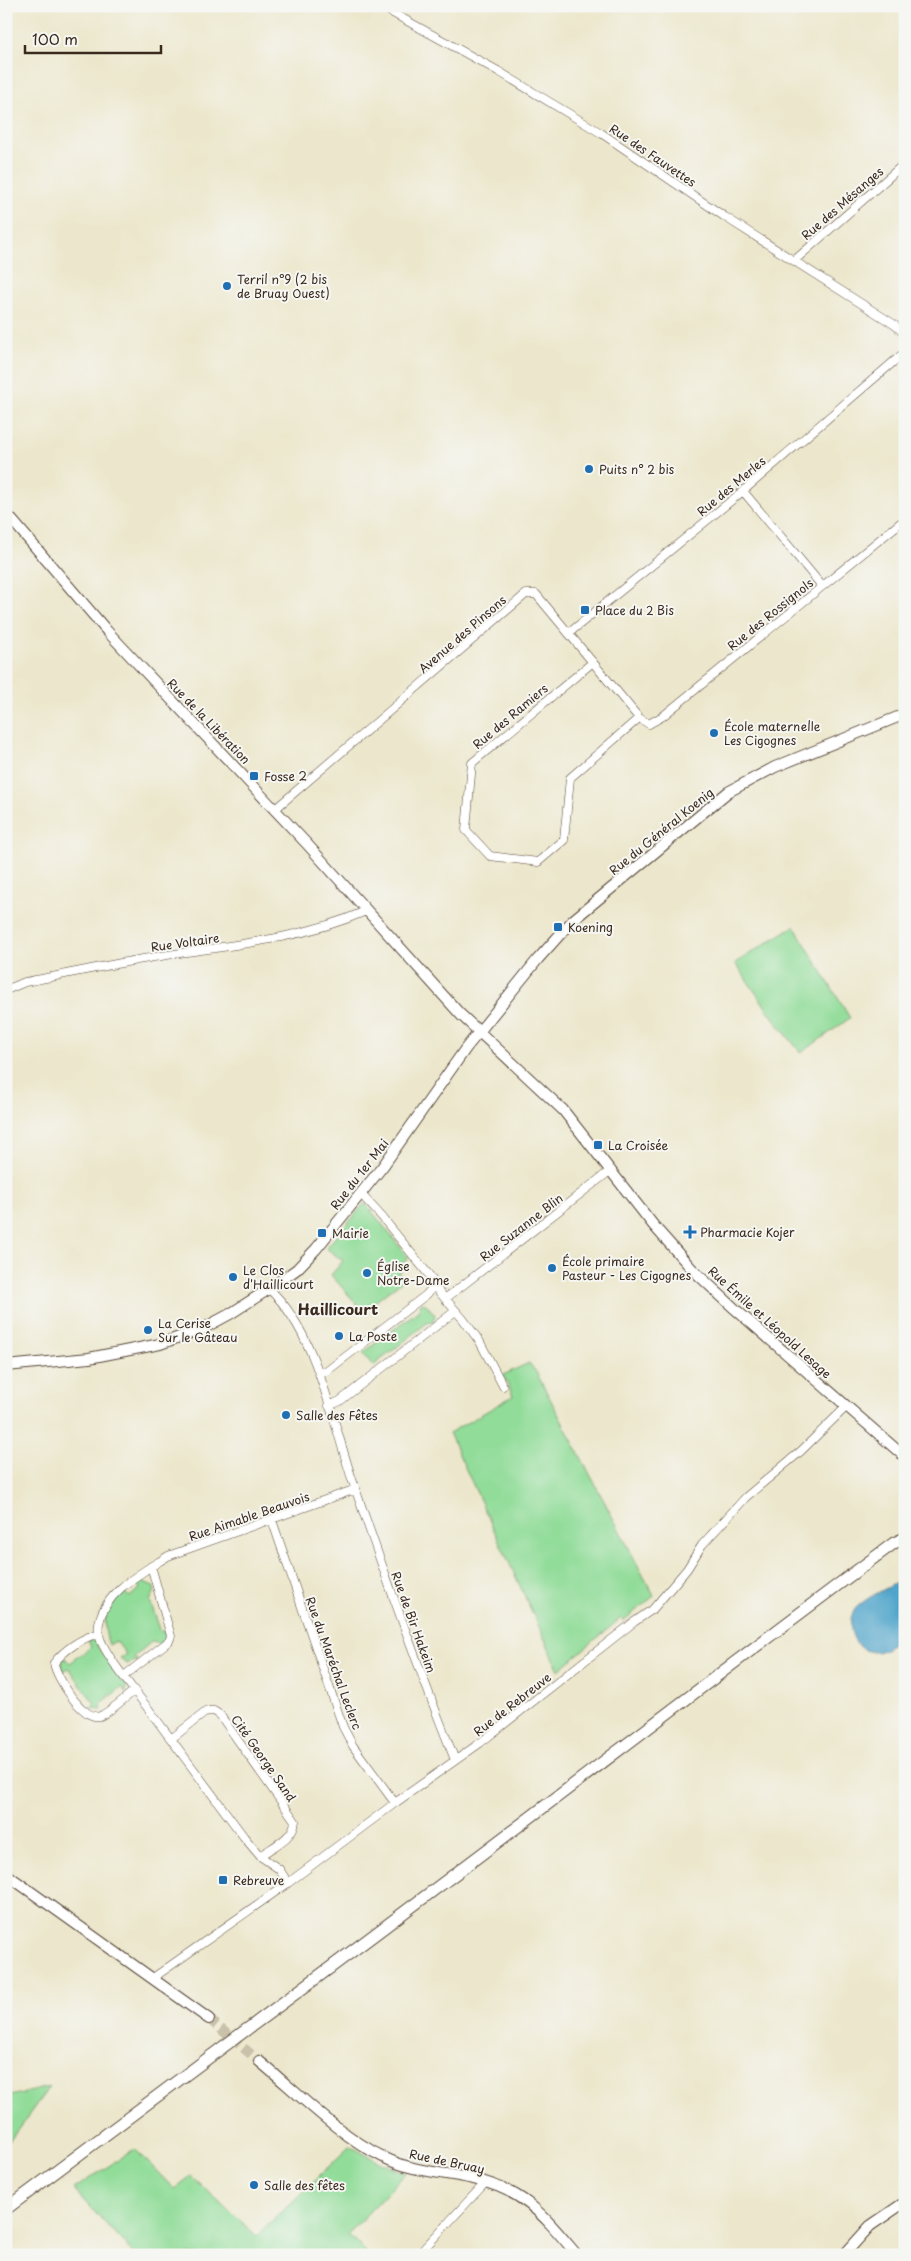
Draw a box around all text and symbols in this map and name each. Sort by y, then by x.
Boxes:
scale bar [25,22,161,54]
text: 100 m [32,27,78,50]
street label: Rue des Fauvettes [606,119,700,191]
street label: Rue des Mésanges [797,162,887,244]
place label: Terril n°9 (2 bis de Bruay Ouest) [237,270,330,302]
marker: Terril n°9 (2 bis de Bruay Ouest) [221,280,233,292]
street label: Rue des Merles [693,452,770,520]
place label: Puits n° 2 bis [599,460,675,478]
marker: Puits n° 2 bis [583,463,595,475]
street label: Rue des Rossignols [723,573,817,654]
street label: Avenue des Pinsons [414,591,510,677]
place label: Place du 2 Bis [595,601,674,619]
marker: Place du 2 Bis [579,604,591,616]
street label: Rue de la Libération [163,674,255,768]
street label: Rue des Ramiers [469,679,552,753]
place label: École maternelle Les Cigognes [724,717,821,749]
marker: École maternelle Les Cigognes [708,727,720,739]
place label: Fosse 2 [264,767,307,785]
marker: Fosse 2 [248,770,260,782]
street label: Rue du Général Koenig [605,783,717,879]
place label: Koening [568,918,613,936]
marker: Koening [552,921,564,933]
street label: Rue Voltaire [150,928,221,956]
street label: Rue du 1er Mai [326,1135,392,1213]
place label: La Croisée [608,1136,668,1154]
marker: La Croisée [592,1139,604,1151]
street label: Rue Suzanne Blin [476,1189,566,1265]
place label: Pharmacie Kojer [700,1223,795,1241]
place label: Mairie [332,1224,369,1242]
marker: Pharmacie Kojer [684,1226,696,1238]
marker: Mairie [316,1227,328,1239]
place label: École primaire Pasteur - Les Cigognes [562,1252,692,1284]
place label: Église Notre-Dame [377,1257,449,1289]
place label: Le Clos d'Haillicourt [243,1261,314,1293]
marker: École primaire Pasteur - Les Cigognes [546,1262,558,1274]
street label: Rue Émile et Léopold Lesage [704,1262,836,1382]
marker: Église Notre-Dame [361,1267,373,1279]
marker: Le Clos d'Haillicourt [227,1271,239,1283]
district label: Haillicourt [298,1297,378,1320]
place label: La Cerise Sur le Gâteau [158,1314,237,1346]
marker: La Cerise Sur le Gâteau [142,1324,154,1336]
place label: La Poste [349,1327,397,1345]
marker: La Poste [333,1330,345,1342]
place label: Salle des Fêtes [296,1406,378,1424]
marker: Salle des Fêtes [280,1409,292,1421]
street label: Rue Aimable Beauvois [186,1487,312,1545]
street label: Rue de Bir Hakeim [387,1569,441,1675]
street label: Rue du Maréchal Leclerc [302,1594,366,1732]
street label: Rue de Rebreuve [469,1668,555,1740]
street label: Cité George Sand [227,1711,301,1806]
place label: Rebreuve [233,1871,285,1889]
marker: Rebreuve [217,1874,229,1886]
street label: Rue de Bruay [408,2144,486,2178]
place label: Salle des fêtes [264,2176,345,2194]
marker: Salle des fêtes [248,2179,260,2191]

